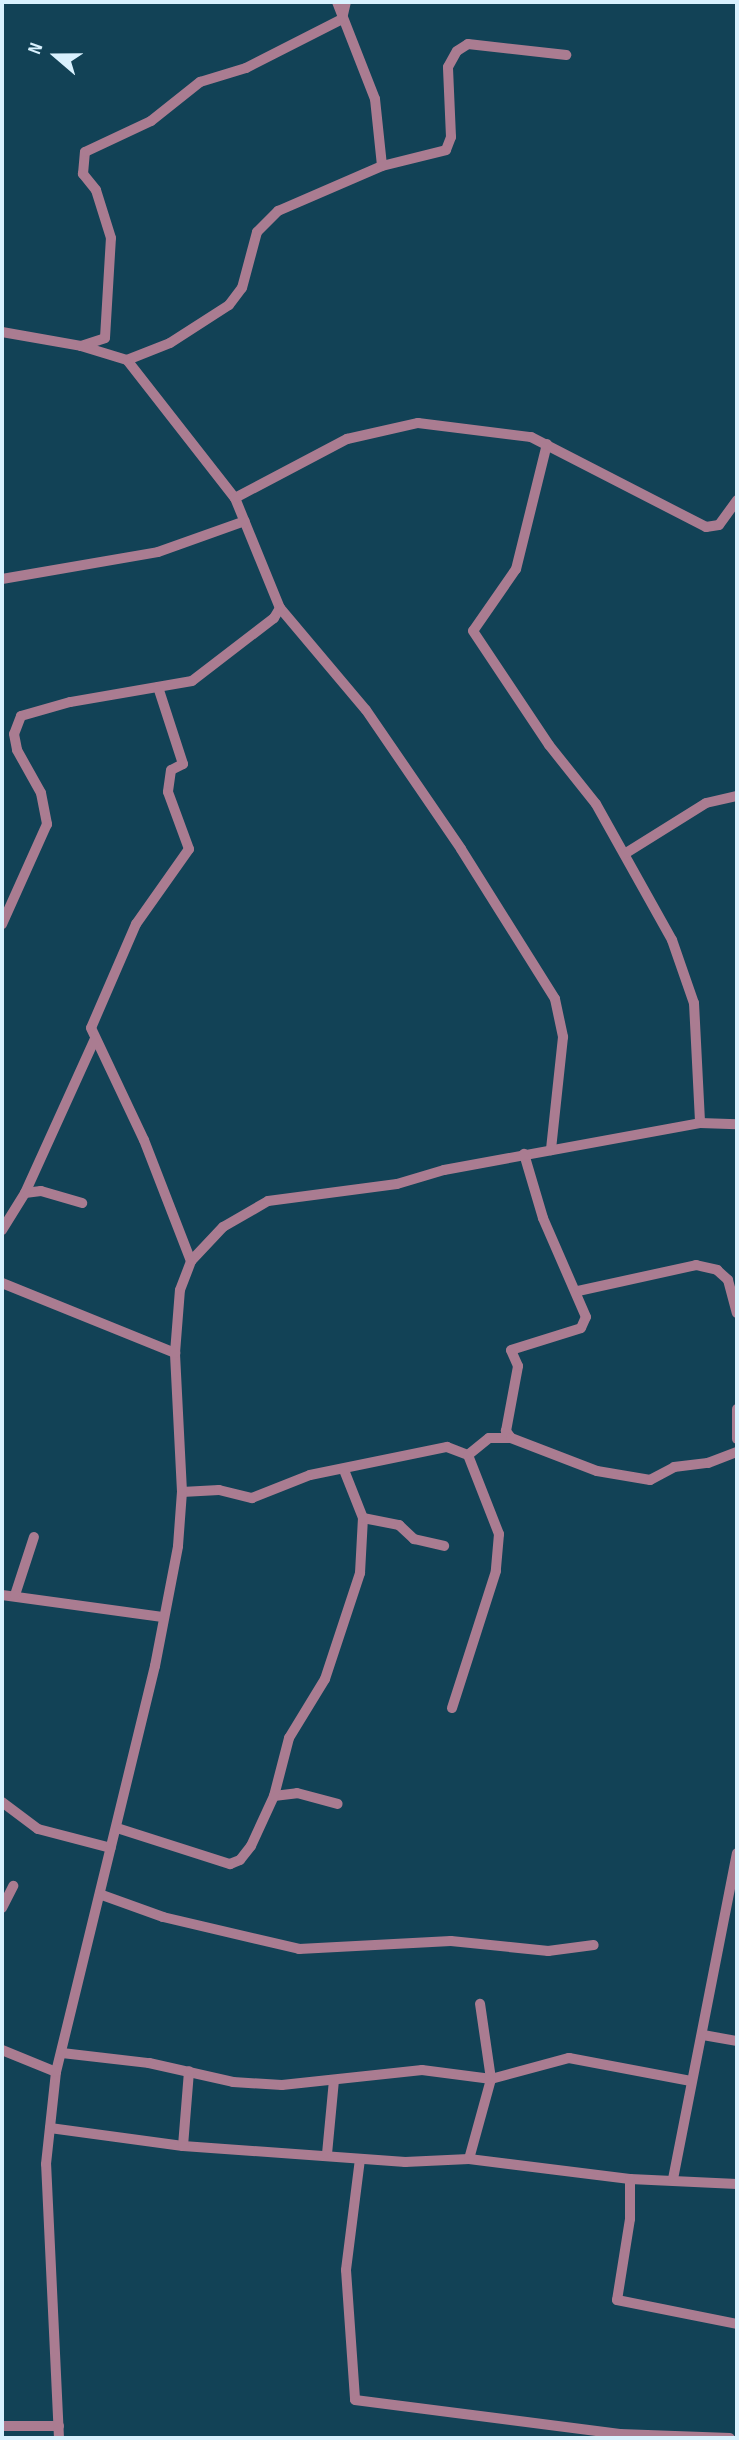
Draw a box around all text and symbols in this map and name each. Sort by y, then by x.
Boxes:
north arrow [21,21,91,91]
text: N [23,40,48,57]

